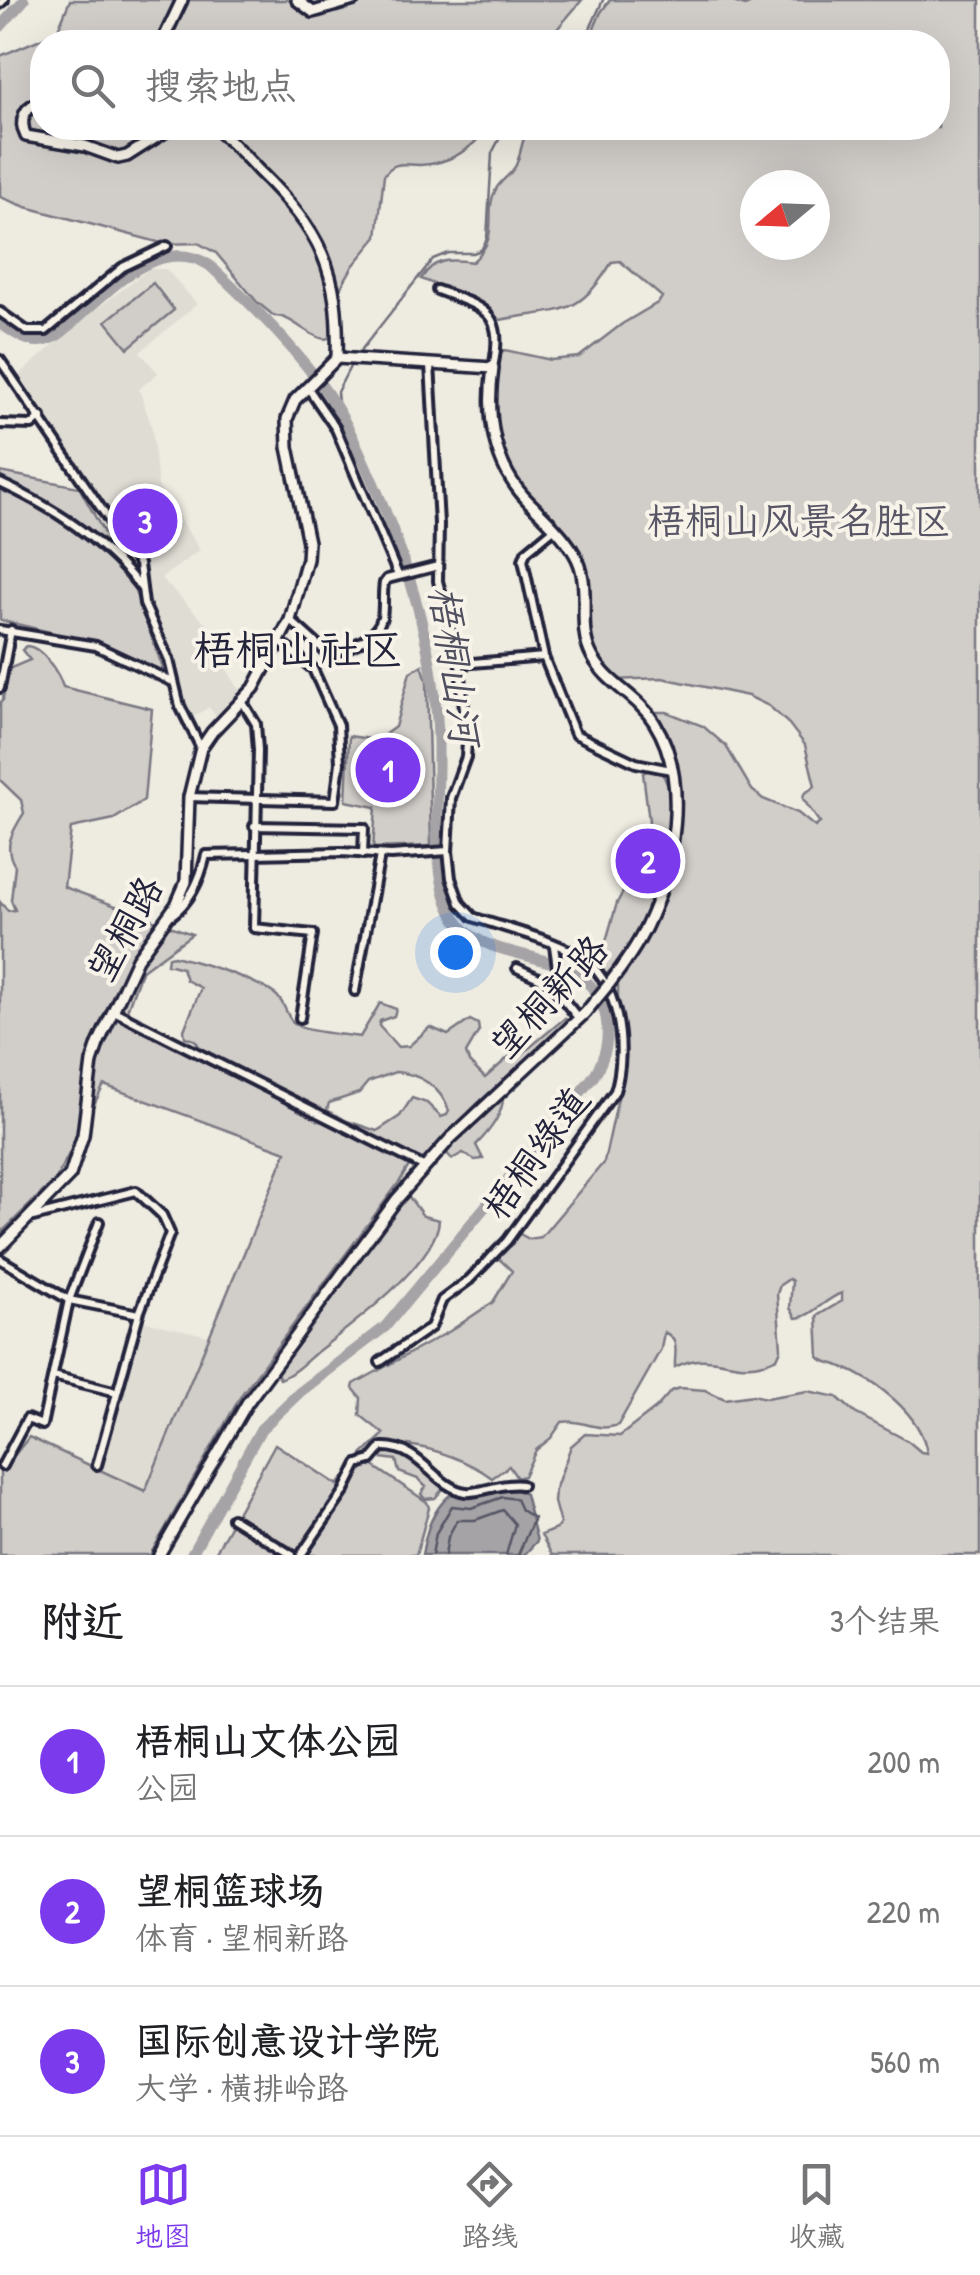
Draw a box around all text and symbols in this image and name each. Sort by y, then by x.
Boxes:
search box [30,30,950,140]
icon: search [65,58,120,113]
text: 搜索地点 [145,59,297,111]
north arrow [740,170,830,260]
pin: 3 [112,484,178,558]
park label: 梧桐山风景名胜区 [647,494,951,546]
water label: 梧桐山河 [418,582,495,754]
district label: 梧桐山社区 [193,620,403,677]
pin: 1 [356,732,420,808]
pin: 2 [616,824,680,898]
street label: 望桐路 [74,866,175,991]
street label: 望桐新路 [477,923,619,1070]
your location [430,927,481,978]
street label: 梧桐绿道 [469,1076,601,1229]
text: 附近 [40,1592,124,1649]
text: 3个结果 [830,1599,940,1642]
text: 梧桐山文体公园 [135,1714,401,1766]
text: 1 [67,1740,78,1783]
text: 200 m [867,1740,940,1783]
text: 公园 [135,1766,199,1809]
text: 望桐篮球场 [135,1864,325,1916]
text: 2 [65,1890,80,1933]
text: 220 m [867,1890,940,1933]
text: 体育 · 望桐新路 [135,1916,348,1959]
text: 国际创意设计学院 [135,2014,439,2066]
text: 3 [65,2040,80,2083]
text: 560 m [870,2040,940,2083]
text: 大学 · 横排岭路 [135,2066,348,2109]
tab: 地图 [135,2157,191,2255]
tab: 路线 [462,2157,518,2255]
tab: 收藏 [789,2157,845,2255]

